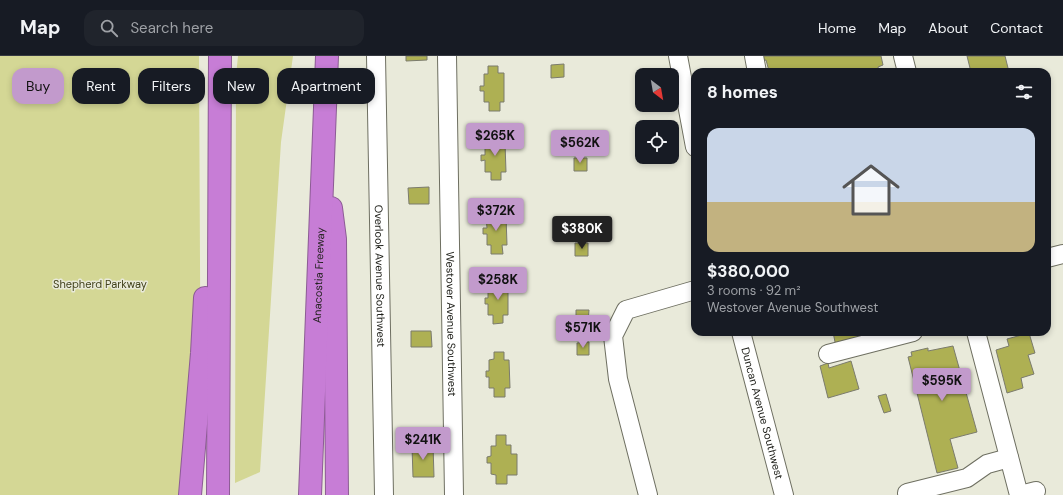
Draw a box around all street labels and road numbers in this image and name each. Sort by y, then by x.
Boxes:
street label: Overlook Avenue Southwest [372,205,388,347]
street label: Anacostia Freeway [310,227,327,323]
street label: Westover Avenue Southwest [443,251,459,397]
street label: Duncan Avenue Southwest [738,346,787,481]

